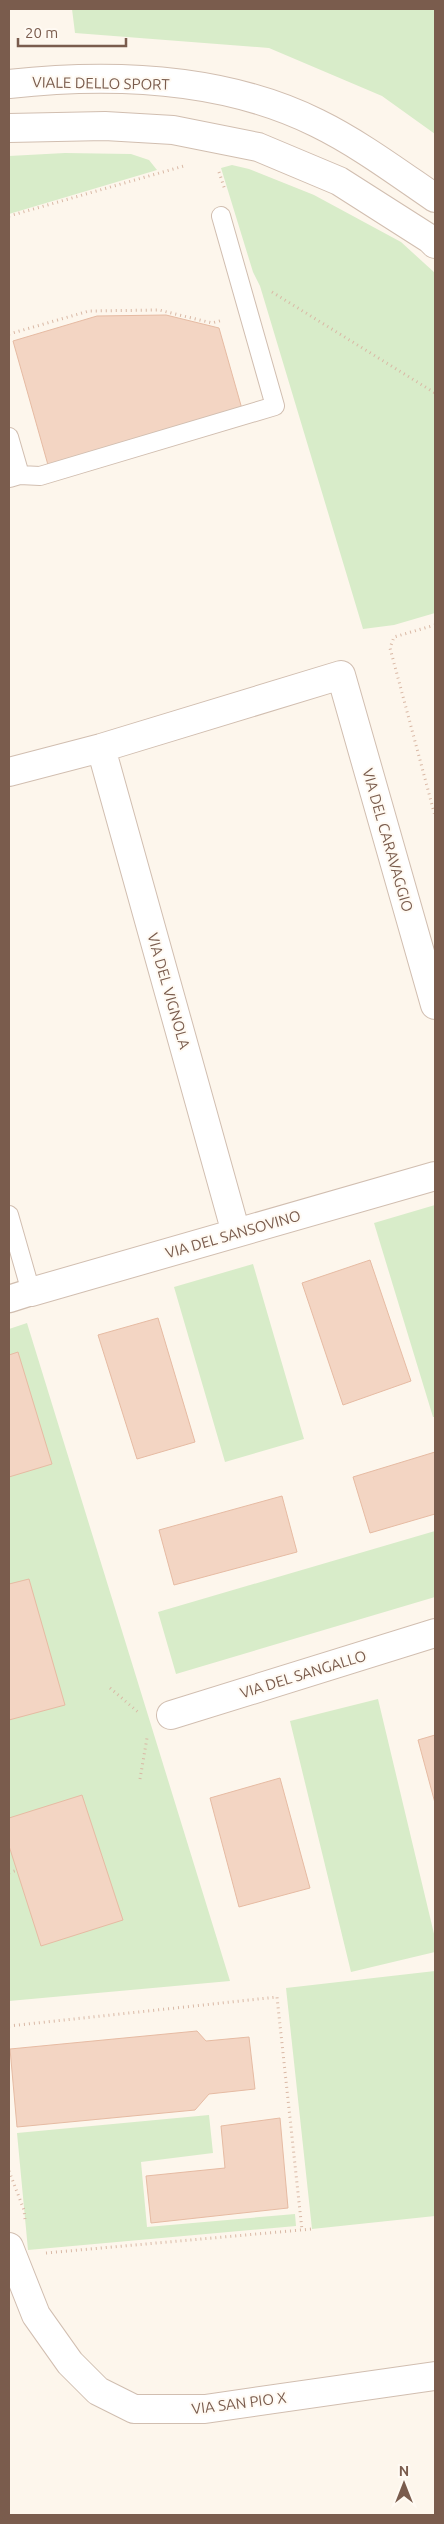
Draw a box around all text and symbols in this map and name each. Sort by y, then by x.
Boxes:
scale bar [18,15,125,47]
text: 20 m [25,24,58,41]
street label: VIALE DELLO SPORT [32,73,171,93]
street label: VIA DEL CARAVAGGIO [359,766,417,914]
street label: VIA DEL VIGNOLA [144,931,194,1051]
street label: VIA DEL SANSOVINO [163,1207,303,1261]
street label: VIA DEL SANGALLO [238,1647,368,1701]
street label: VIA SAN PIO X [191,2389,287,2417]
north arrow [379,2459,429,2509]
text: N [399,2463,409,2479]

